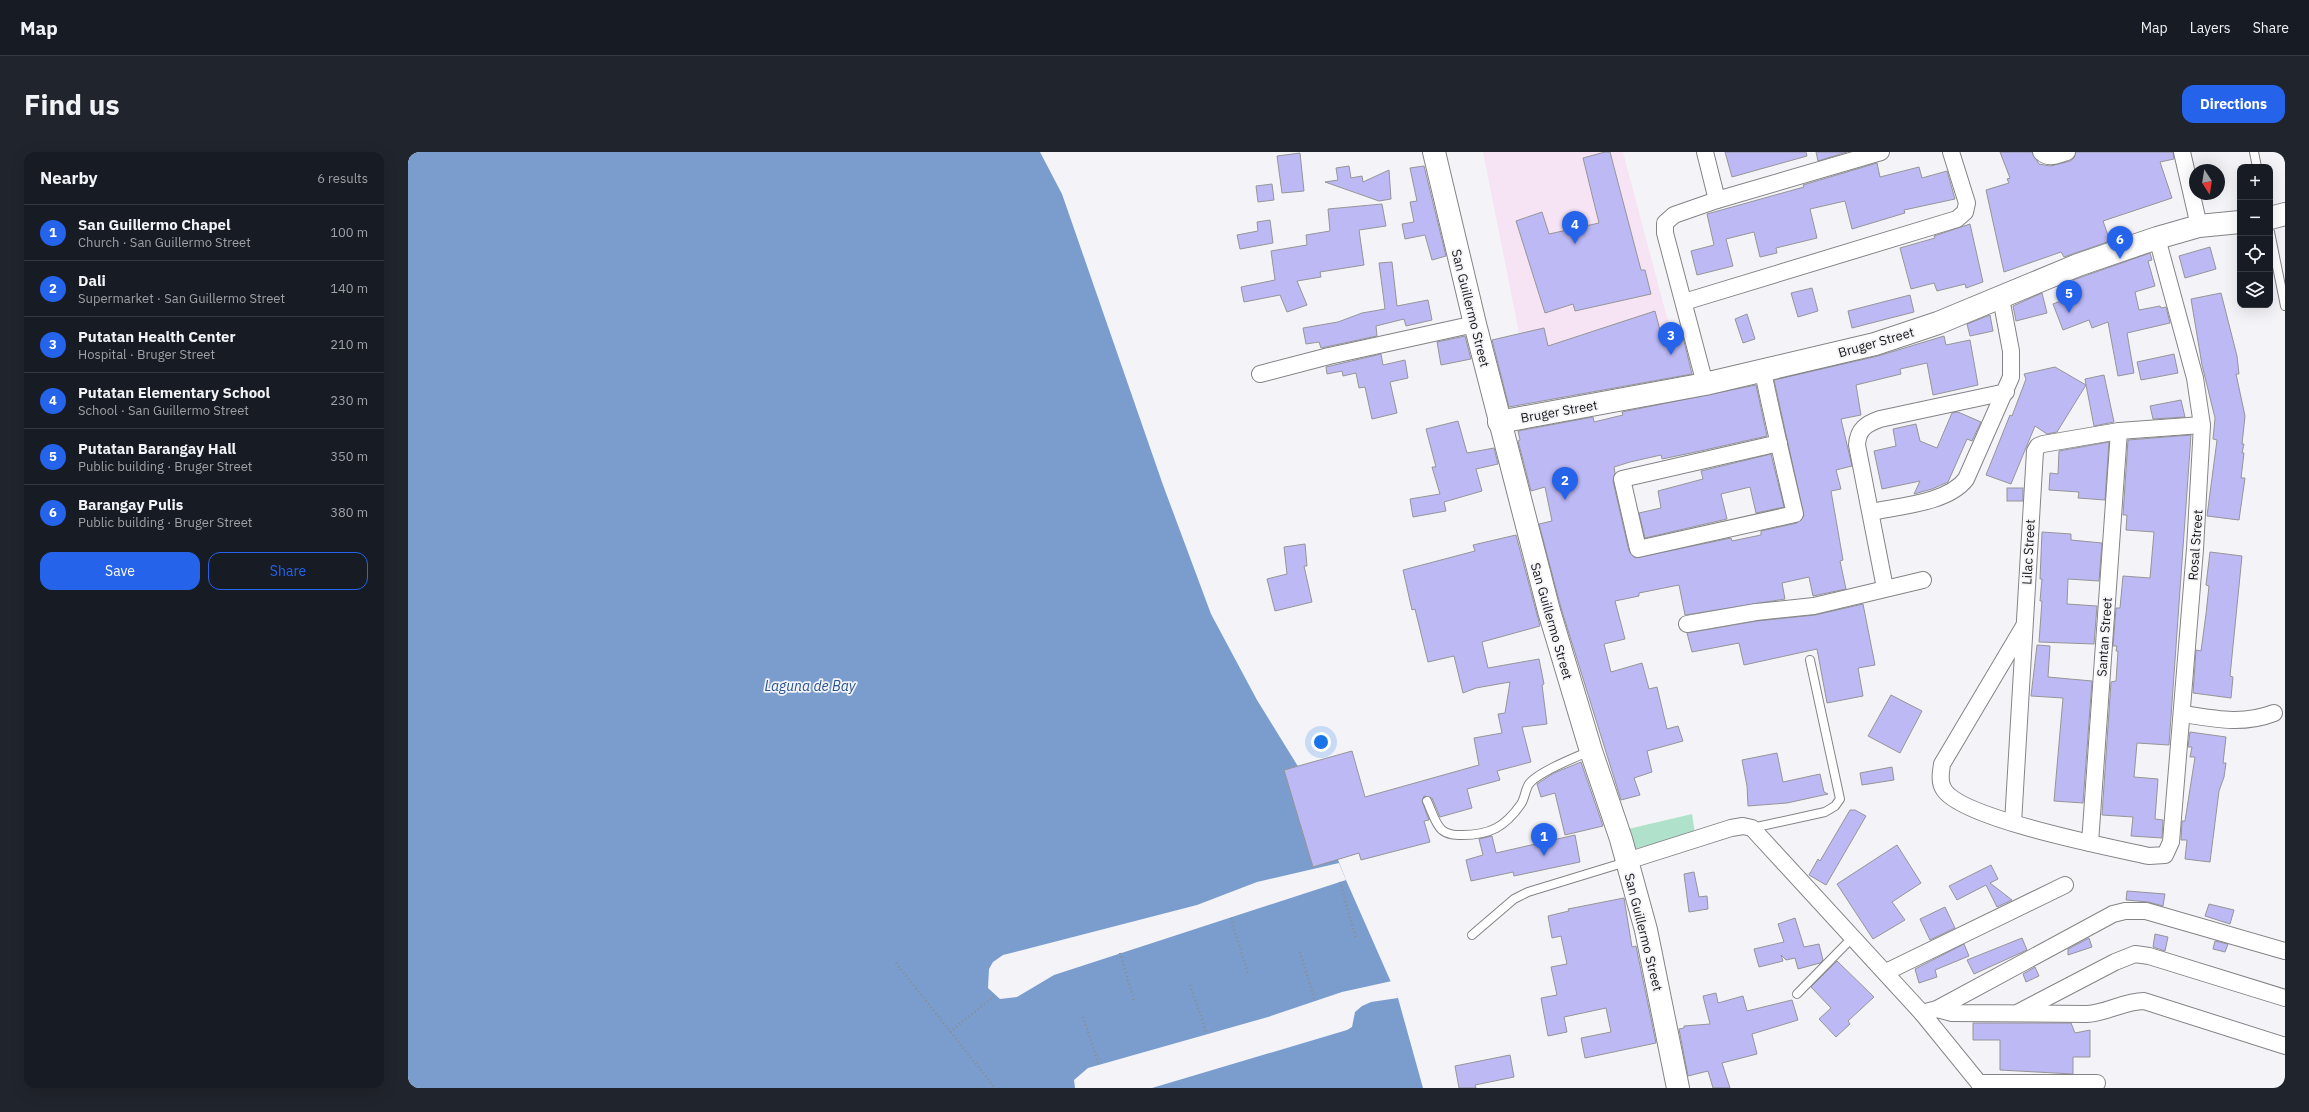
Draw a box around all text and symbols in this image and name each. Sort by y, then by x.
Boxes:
text: Map [20,16,58,40]
text: Map [2141,19,2168,37]
text: Layers [2190,19,2231,37]
text: Share [2253,19,2289,37]
button: Directions [2182,85,2285,123]
text: Find us [24,86,120,123]
north arrow [2189,164,2225,200]
map controls [2237,164,2273,308]
button: + [2237,164,2273,200]
text: Nearby [40,167,98,189]
text: 6 results [317,170,368,187]
button: − [2237,200,2273,236]
pin: 4 [1562,211,1588,244]
text: San Guillermo Chapel [78,215,231,234]
text: 1 [49,224,57,241]
text: 100 m [330,224,368,241]
pin: 6 [2107,226,2133,259]
text: Church · San Guillermo Street [78,234,251,251]
button: locate [2237,236,2273,272]
street label: San Guillermo Street [1448,247,1493,369]
text: Dali [78,271,106,290]
button: layers [2237,272,2273,308]
text: 2 [49,280,57,297]
text: 140 m [330,280,368,297]
pin: 5 [2056,280,2082,313]
text: Supermarket · San Guillermo Street [78,290,285,307]
pin: 3 [1658,322,1684,355]
street label: Bruger Street [1836,324,1916,361]
text: Putatan Health Center [78,327,236,346]
text: 3 [49,336,57,353]
text: 210 m [330,336,368,353]
text: Hospital · Bruger Street [78,346,215,363]
text: Putatan Elementary School [78,383,270,402]
text: 4 [49,392,57,409]
text: 230 m [330,392,368,409]
street label: Bruger Street [1519,396,1599,427]
text: School · San Guillermo Street [78,402,249,419]
text: Putatan Barangay Hall [78,439,236,458]
text: 5 [49,448,57,465]
text: 350 m [330,448,368,465]
text: Public building · Bruger Street [78,458,252,475]
pin: 2 [1552,467,1578,500]
text: Barangay Pulis [78,495,183,514]
text: 6 [49,504,57,521]
text: 380 m [330,504,368,521]
street label: Rosal Street [2185,509,2206,581]
text: Public building · Bruger Street [78,514,252,531]
street label: Lilac Street [2018,519,2039,585]
button: Save [40,552,200,590]
button: Share [208,552,368,590]
street label: San Guillermo Street [1527,561,1576,682]
street label: Santan Street [2093,597,2116,677]
water label: Laguna de Bay [764,677,857,695]
your location [1311,732,1331,752]
pin: 1 [1531,823,1557,856]
street label: San Guillermo Street [1621,871,1666,993]

